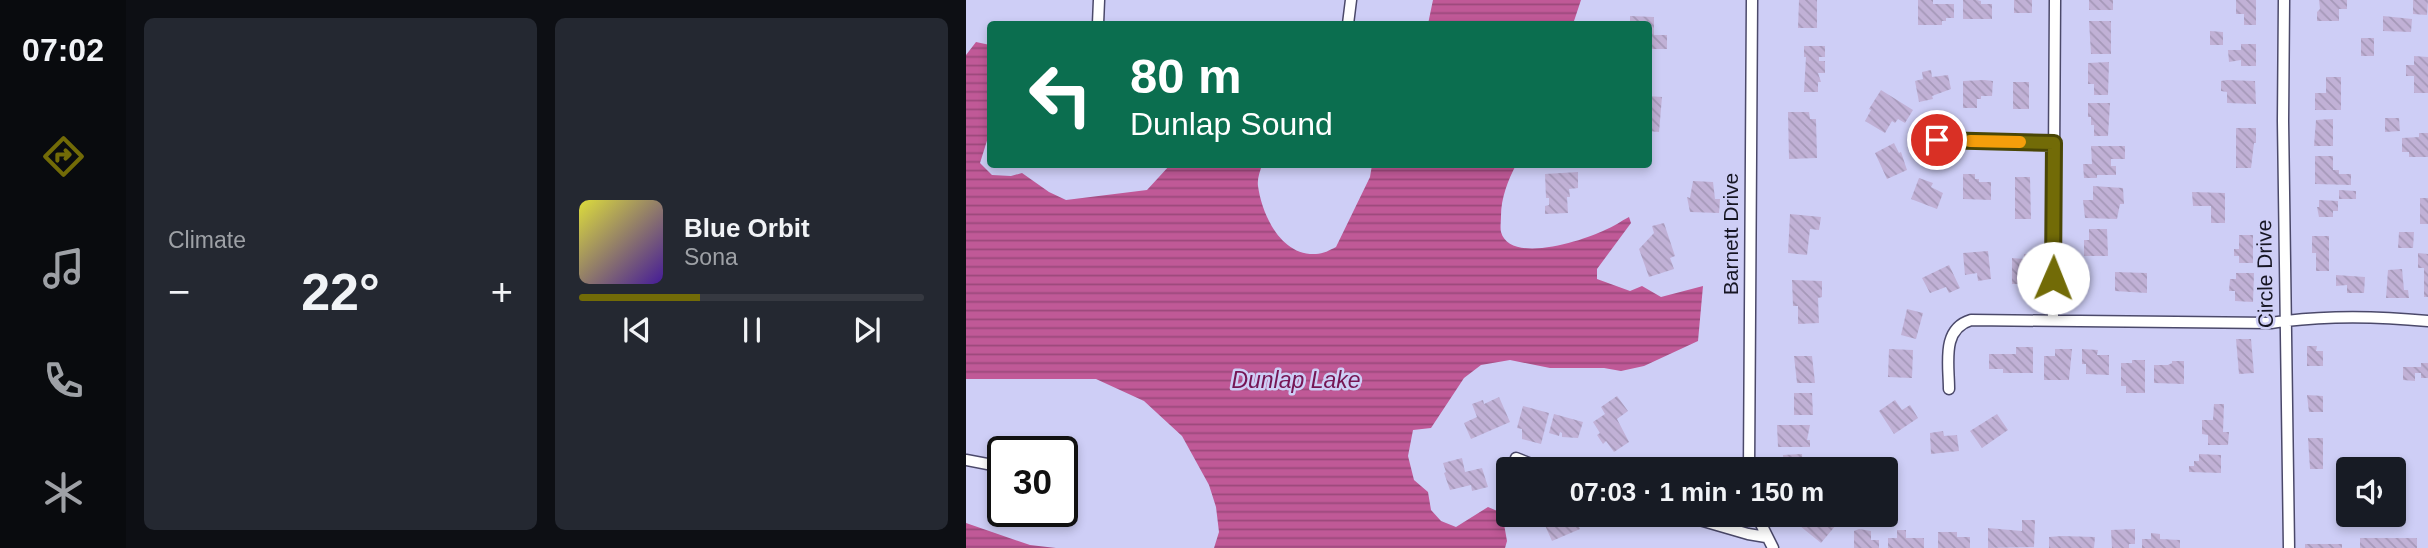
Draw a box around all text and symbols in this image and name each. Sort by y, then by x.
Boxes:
text: 07:02 [22,32,104,68]
icon: left [1015,49,1106,140]
text: 80 m [1130,49,1242,103]
text: Dunlap Sound [1130,106,1333,142]
pin [1907,110,1967,170]
icon: arrive [1918,121,1956,159]
icon: directions [39,132,88,181]
street label: Barnett Drive [1719,173,1742,295]
text: Blue Orbit [684,213,810,243]
street label: Circle Drive [2252,220,2277,328]
text: Climate [168,227,246,253]
position arrow [2016,241,2090,315]
icon: music [39,244,88,293]
text: Sona [684,244,738,270]
text: 22° [301,263,380,321]
text: − [168,271,190,313]
text: + [491,271,513,313]
icon: previous [618,311,656,349]
icon: pause [733,311,771,349]
icon: next [848,311,886,349]
icon: phone [39,356,88,405]
water label: Dunlap Lake [1231,367,1361,393]
speed limit sign: 30 [987,436,1078,527]
map controls [2336,457,2406,527]
button: sound [2336,457,2406,527]
icon: climate [39,468,88,517]
text: 07:03 · 1 min · 150 m [1570,477,1824,507]

